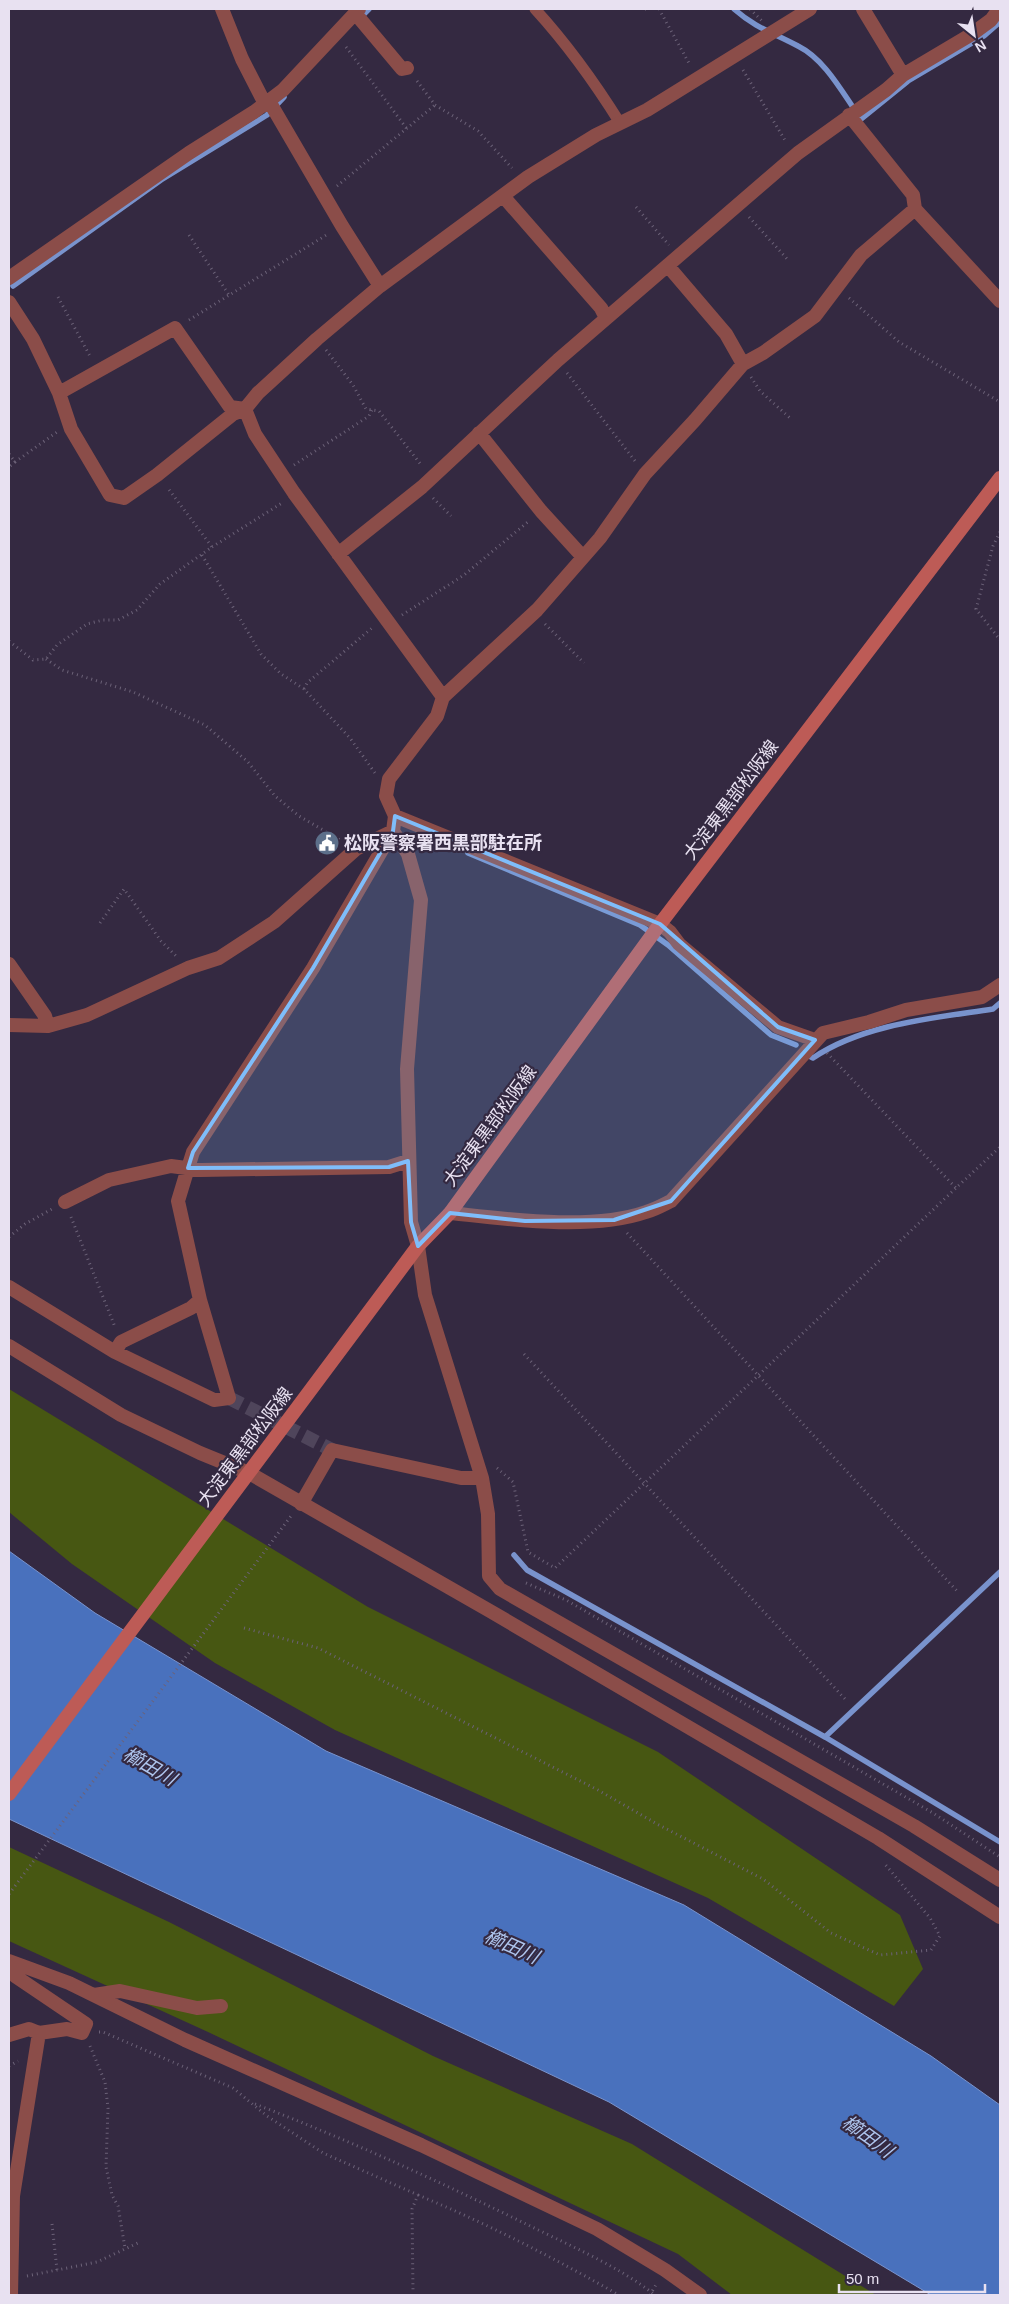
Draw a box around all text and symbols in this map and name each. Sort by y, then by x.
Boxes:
north arrow [949,10,999,60]
text: N [972,37,989,56]
street label: 大淀東黒部松阪線 [680,736,782,864]
public building icon: 松阪警察署西黒部駐在所 [314,830,340,856]
place label: 松阪警察署西黒部駐在所 [344,833,542,853]
street label: 大淀東黒部松阪線 [440,1062,540,1190]
street label: 大淀東黒部松阪線 [194,1383,296,1511]
water label: 櫛田川 [120,1743,181,1791]
water label: 櫛田川 [481,1925,544,1968]
water label: 櫛田川 [838,2111,899,2163]
scale bar [839,2262,985,2294]
text: 50 m [846,2270,879,2287]

